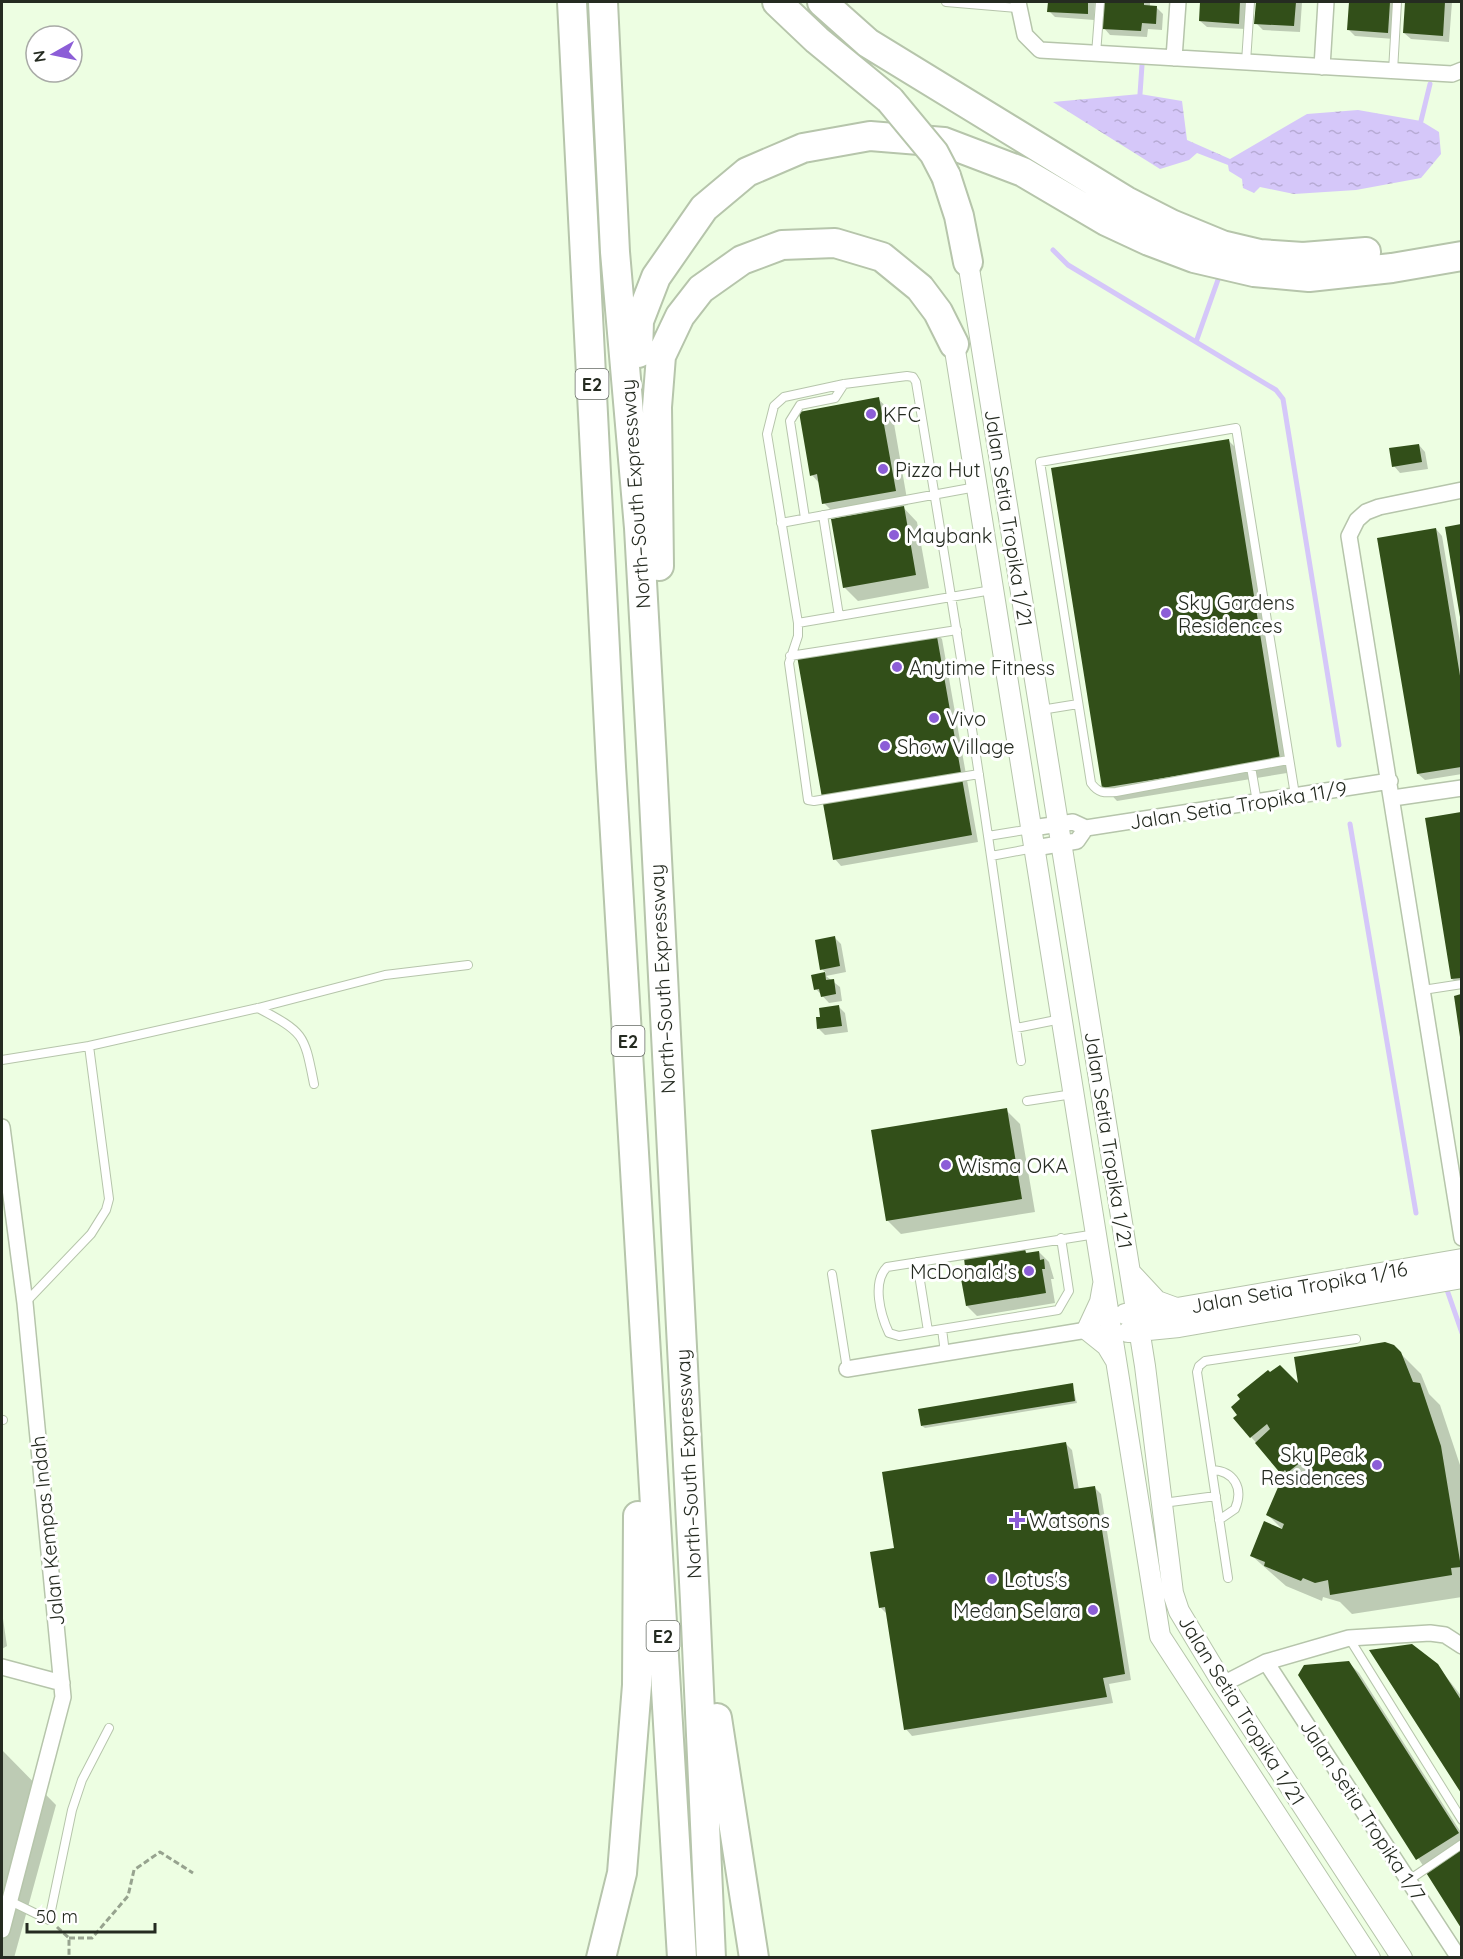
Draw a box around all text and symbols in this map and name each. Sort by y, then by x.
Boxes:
north arrow [24,24,84,84]
text: N [28,49,50,64]
road number: E2 [576,369,608,399]
street label: North–South Expressway [615,378,655,610]
place label: KFC [883,402,921,427]
marker: KFC [864,407,878,421]
street label: Jalan Setia Tropika 1/21 [979,408,1039,628]
place label: Pizza Hut [895,457,981,482]
marker: Pizza Hut [876,462,890,476]
place label: Maybank [906,523,993,548]
marker: Maybank [887,528,901,542]
place label: Sky Gardens Residences [1178,590,1295,638]
marker: Sky Gardens Residences [1159,606,1173,620]
place label: Anytime Fitness [909,655,1055,680]
marker: Anytime Fitness [890,660,904,674]
place label: Vivo [946,706,986,731]
marker: Vivo [927,711,941,725]
place label: Show Village [897,734,1014,759]
marker: Show Village [878,739,892,753]
street label: Jalan Setia Tropika 11/9 [1128,775,1348,835]
street label: North–South Expressway [643,863,681,1095]
road number: E2 [612,1026,644,1056]
street label: Jalan Setia Tropika 1/21 [1079,1030,1139,1250]
place label: Wisma OKA [958,1153,1069,1178]
marker: Wisma OKA [939,1158,953,1172]
street label: Jalan Setia Tropika 1/16 [1189,1256,1409,1318]
place label: McDonald's [910,1259,1017,1284]
marker: McDonald's [1022,1264,1036,1278]
street label: North–South Expressway [669,1348,707,1580]
street label: Jalan Kempas Indah [25,1435,69,1627]
place label: Sky Peak Residences [1261,1442,1365,1490]
marker: Sky Peak Residences [1370,1458,1384,1472]
place label: Watsons [1029,1508,1110,1533]
marker: Watsons [1010,1513,1024,1527]
place label: Lotus's [1004,1567,1068,1592]
marker: Lotus's [985,1572,999,1586]
place label: Medan Selara [953,1598,1081,1623]
marker: Medan Selara [1086,1603,1100,1617]
street label: Jalan Setia Tropika 1/21 [1173,1610,1311,1810]
road number: E2 [646,1621,680,1651]
street label: Jalan Setia Tropika 1/7 [1295,1715,1431,1905]
scale bar [27,1896,154,1934]
text: 50 m [36,1905,78,1928]

